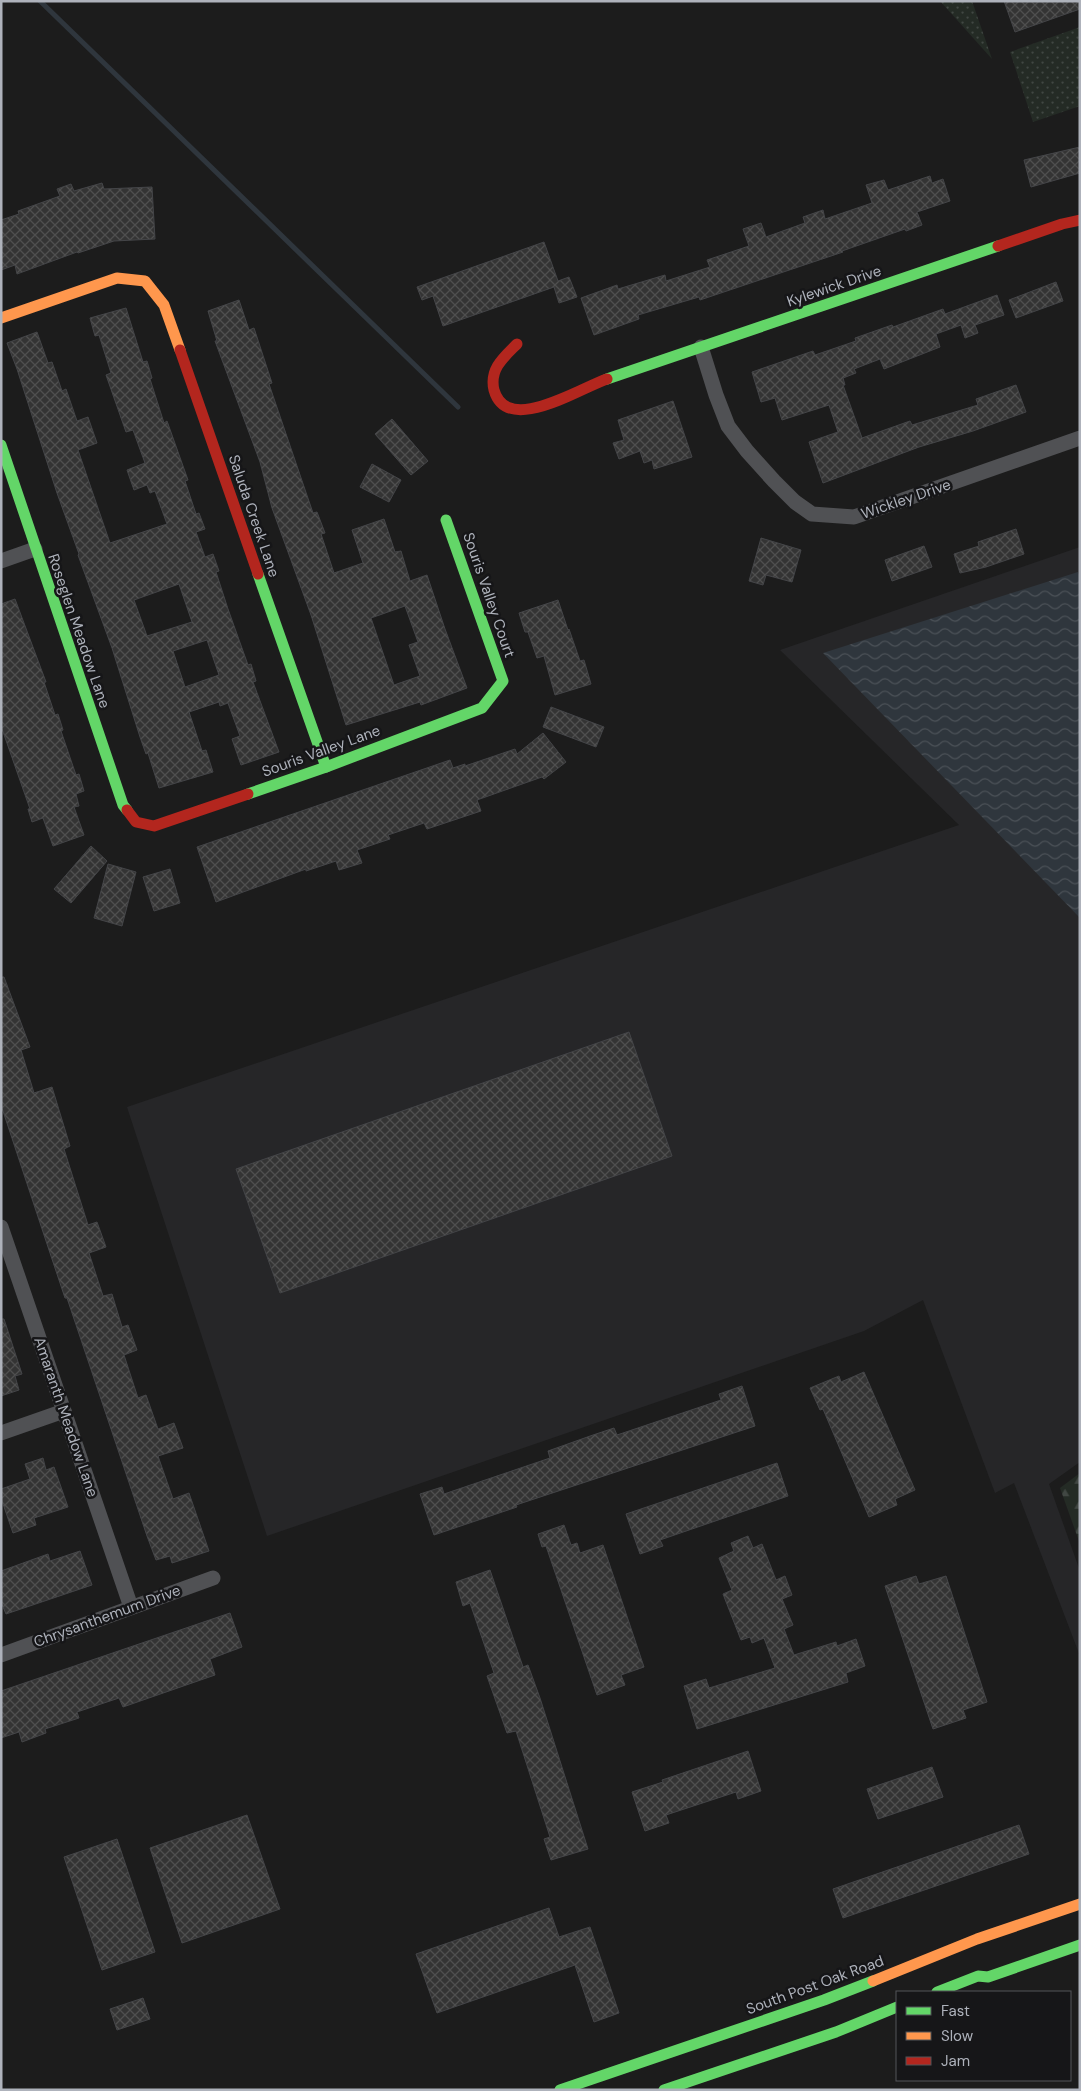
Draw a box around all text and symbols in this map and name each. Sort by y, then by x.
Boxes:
street label: Kylewick Drive [784,260,884,312]
street label: Saluda Creek Lane [224,452,284,580]
street label: Wickley Drive [858,474,954,524]
street label: Souris Valley Court [458,530,520,660]
street label: Roseglen Meadow Lane [43,551,115,711]
street label: Souris Valley Lane [259,720,383,782]
street label: Amaranth Meadow Lane [29,1334,103,1500]
street label: Chrysanthemum Drive [31,1580,183,1652]
street label: South Post Oak Road [743,1951,887,2019]
legend [896,1991,1071,2081]
text: Fast [941,2001,970,2021]
text: Slow [941,2026,974,2046]
text: Jam [941,2051,970,2071]

